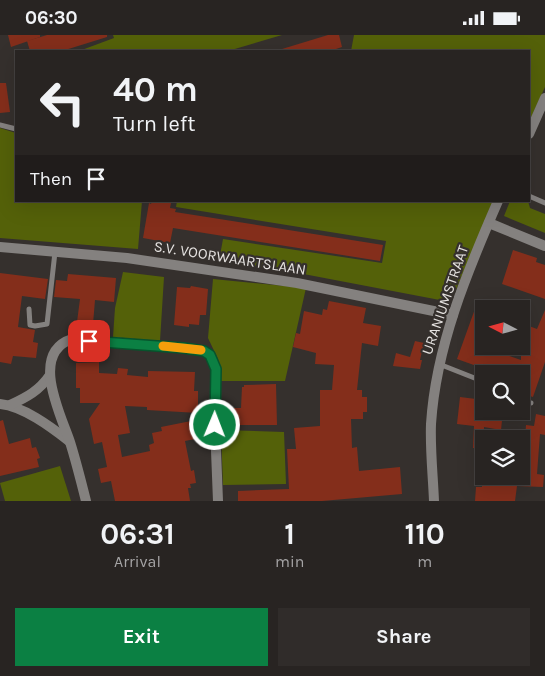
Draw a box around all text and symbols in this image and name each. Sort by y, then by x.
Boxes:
text: 06:30 [25,7,78,29]
text: 40 m [113,69,198,110]
icon: left [30,70,95,135]
text: Turn left [113,111,196,137]
icon: arrive [82,165,110,193]
text: Then [30,168,72,190]
street label: S.V. VOORWAARTSLAAN [153,237,307,279]
street label: URANIUMSTRAAT [418,242,472,357]
north arrow [475,300,530,355]
map controls [475,300,530,485]
pin [68,320,110,362]
icon: arrive [75,327,103,355]
button: search [475,365,530,420]
position arrow [188,398,240,450]
button: layers [475,430,530,485]
text: 06:31 [100,516,175,552]
text: 1 [284,516,295,552]
text: 110 [404,516,445,552]
text: Arrival [114,552,161,571]
text: min [275,552,304,571]
text: m [417,552,432,571]
button: Exit [15,608,268,666]
button: Share [278,608,530,666]

